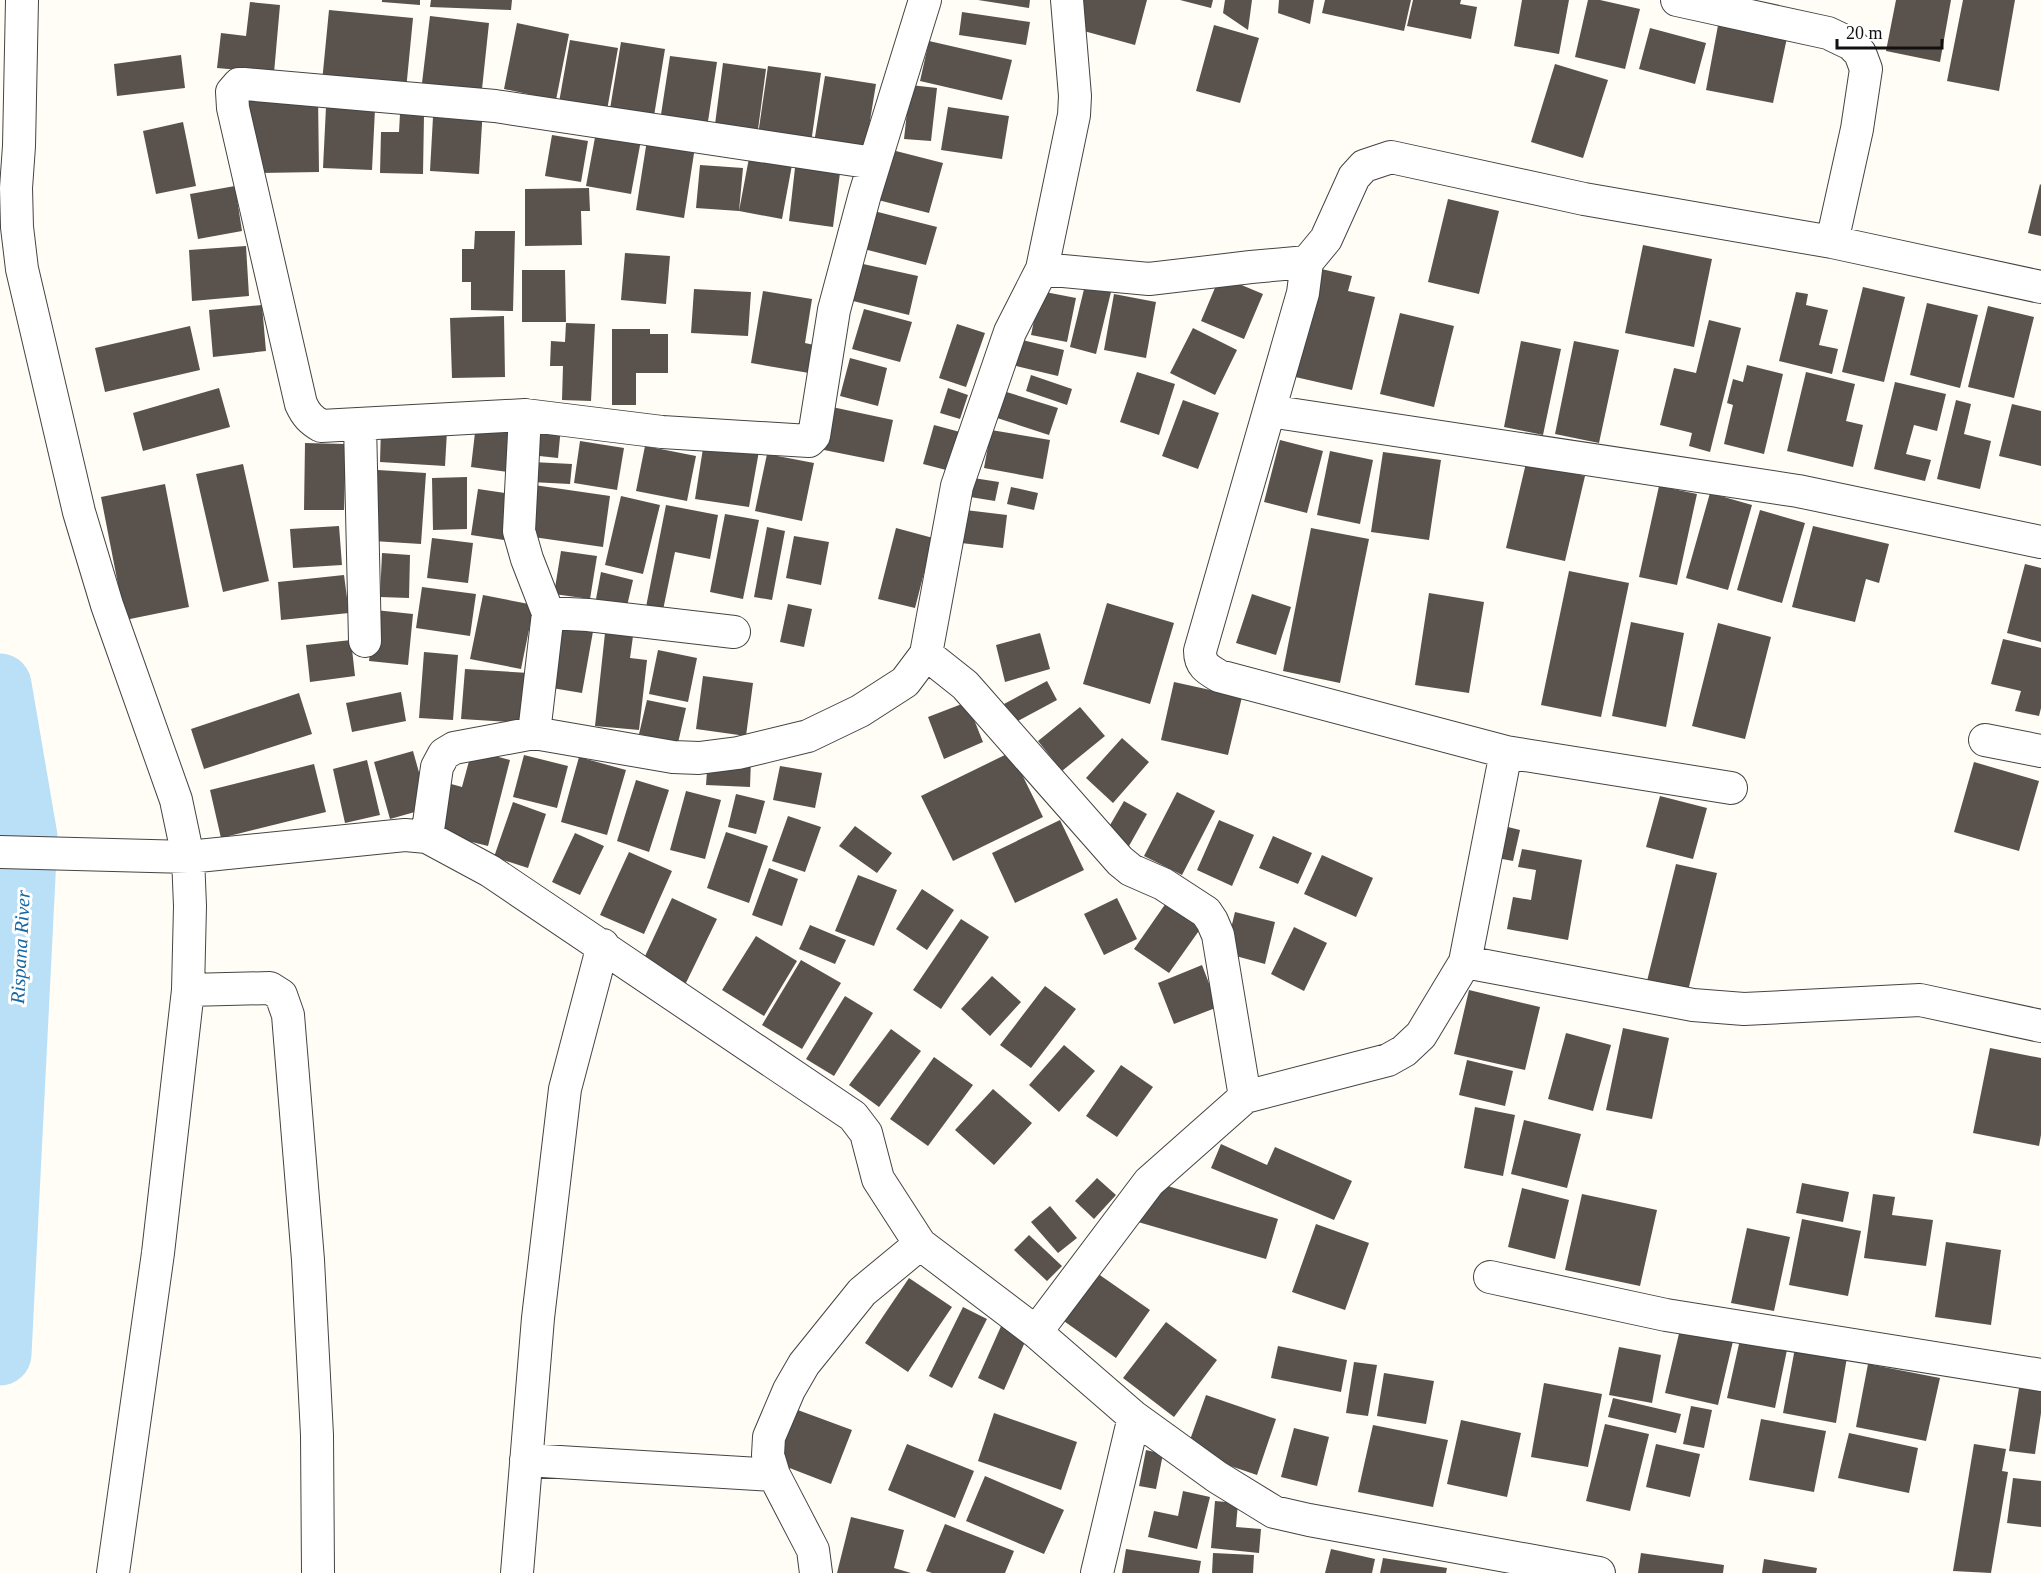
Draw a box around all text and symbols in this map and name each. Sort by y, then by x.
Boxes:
scale bar [1837,12,1942,50]
text: 20 m [1846,23,1883,43]
water label: Rispana River [6,889,35,1005]

